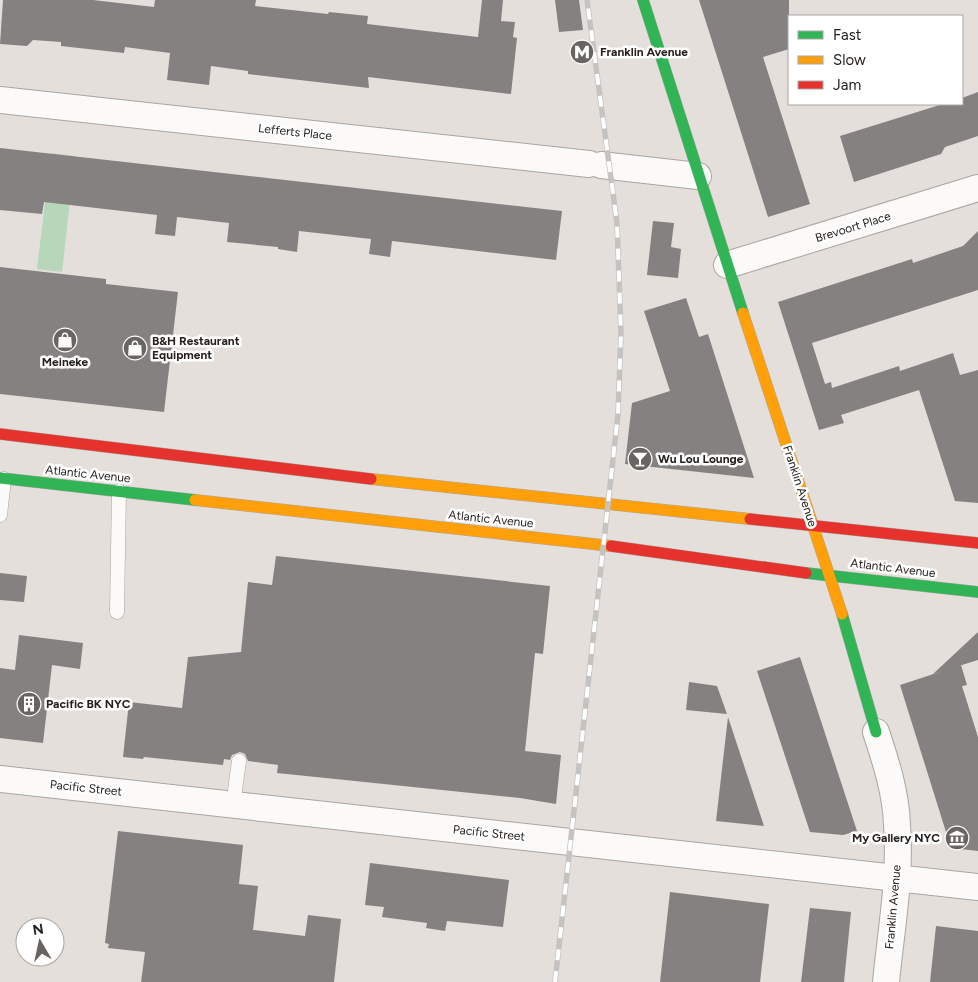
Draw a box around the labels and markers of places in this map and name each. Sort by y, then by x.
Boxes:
metro station icon: Franklin Avenue [569,39,595,65]
place label: Franklin Avenue [600,45,688,59]
shop icon: Meineke [52,327,78,353]
place label: B&H Restaurant Equipment [152,334,240,362]
shop icon: B&H Restaurant Equipment [122,335,148,361]
place label: Meineke [42,355,89,369]
bar icon: Wu Lou Lounge [627,446,653,472]
place label: Wu Lou Lounge [658,452,744,466]
building icon: Pacific BK NYC [16,691,42,717]
place label: Pacific BK NYC [46,697,131,711]
museum icon: My Gallery NYC [944,825,970,851]
place label: My Gallery NYC [852,831,940,845]

